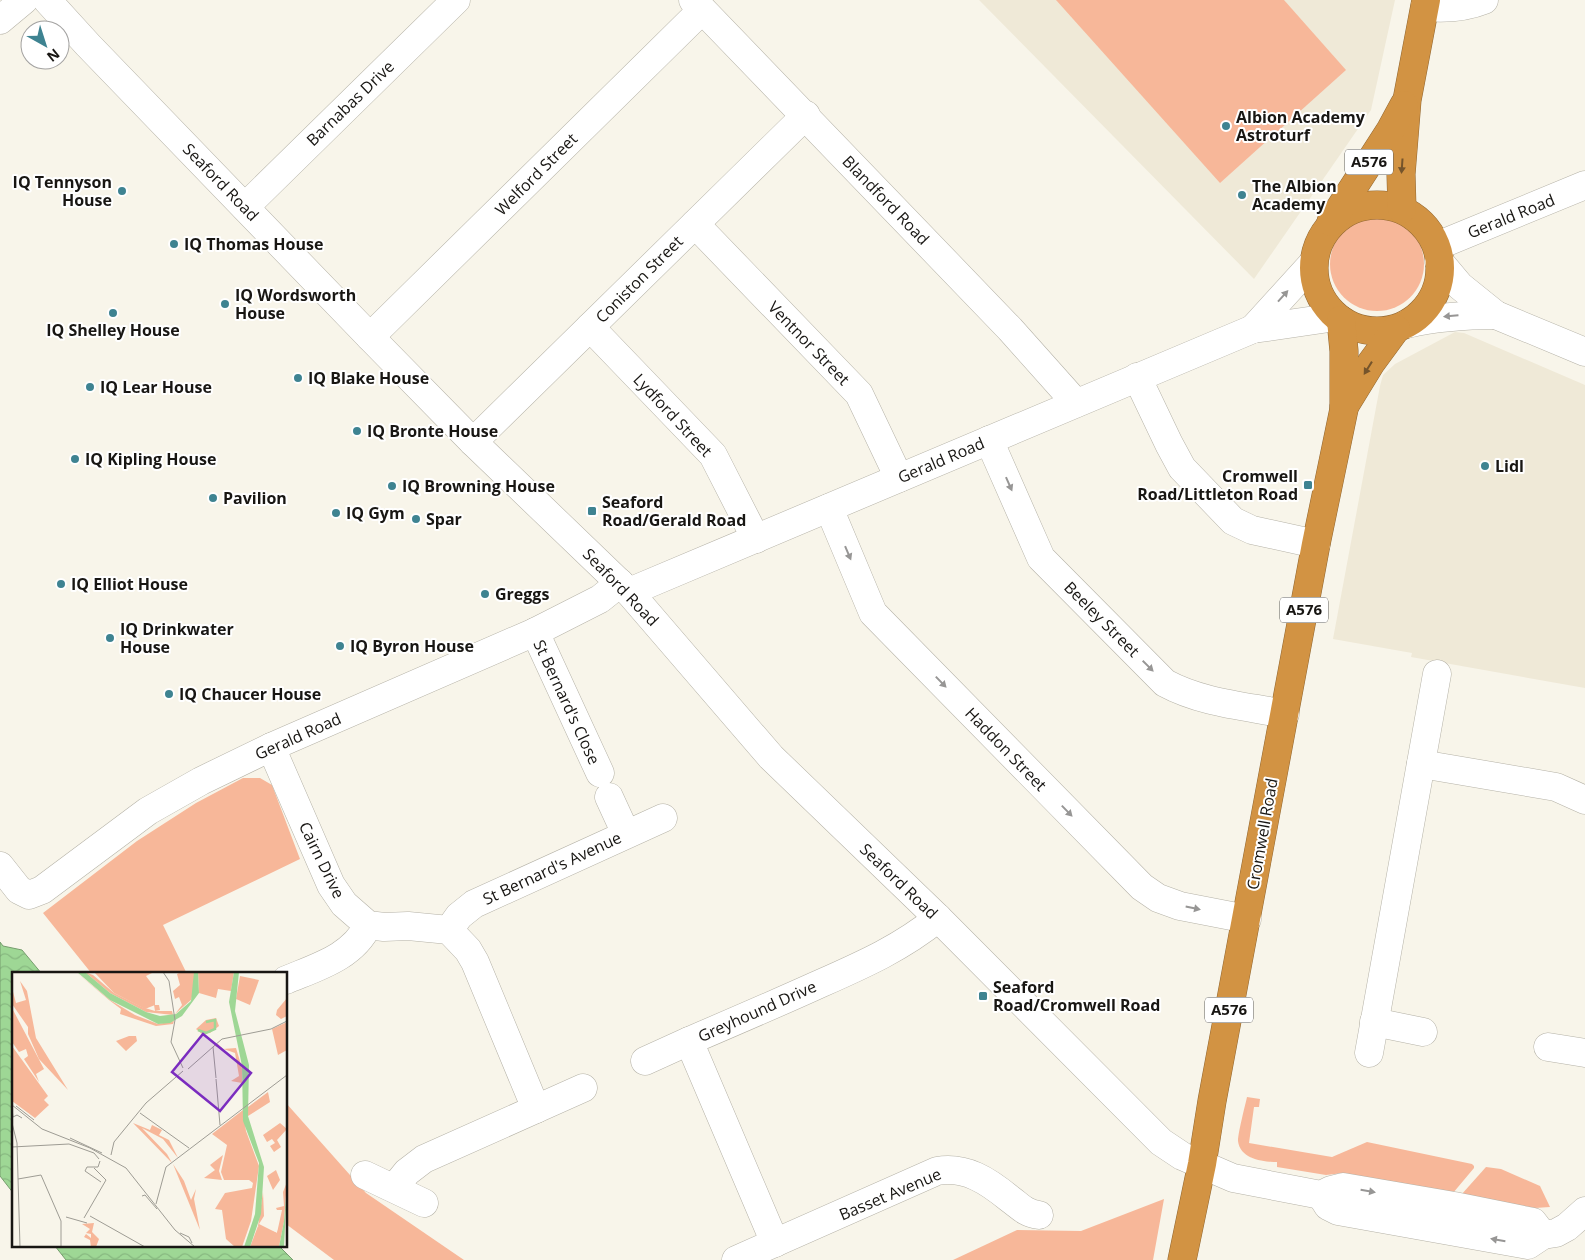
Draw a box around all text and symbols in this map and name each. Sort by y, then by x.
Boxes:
north arrow [20,20,70,70]
text: N [43,45,64,66]
street label: Barnabas Drive [301,55,399,151]
place label: Albion Academy Astroturf [1236,106,1366,146]
marker: Albion Academy Astroturf [1220,120,1232,132]
street label: Welford Street [490,128,582,220]
street label: Seaford Road [178,138,264,226]
street label: Blandford Road [838,150,934,250]
road number: A576 [1345,150,1393,174]
one-way arrow [1397,158,1405,174]
place label: IQ Tennyson House [13,171,112,211]
place label: The Albion Academy [1252,175,1337,215]
marker: IQ Tennyson House [116,185,128,197]
marker: The Albion Academy [1236,189,1248,201]
street label: Gerald Road [1464,189,1558,243]
street label: Coniston Street [591,230,688,327]
place label: IQ Thomas House [184,233,323,255]
marker: IQ Thomas House [168,238,180,250]
place label: IQ Wordsworth House [235,284,356,324]
one-way arrow [1277,290,1289,302]
street label: Ventnor Street [763,296,855,390]
marker: IQ Wordsworth House [219,298,231,310]
marker: IQ Shelley House [107,307,119,319]
one-way arrow [1443,312,1459,320]
place label: IQ Shelley House [46,319,180,341]
one-way arrow [1364,361,1373,374]
place label: IQ Blake House [308,367,429,389]
street label: Lydford Street [629,369,718,462]
marker: IQ Blake House [292,372,304,384]
place label: IQ Lear House [100,376,212,398]
marker: IQ Lear House [84,381,96,393]
place label: IQ Bronte House [367,420,498,442]
marker: IQ Bronte House [351,425,363,437]
street label: Gerald Road [894,432,988,488]
place label: IQ Kipling House [85,448,216,470]
marker: IQ Kipling House [69,453,81,465]
place label: Lidl [1495,455,1524,477]
marker: Lidl [1479,460,1491,472]
place label: Cromwell Road/Littleton Road [1137,465,1298,505]
place label: IQ Browning House [402,475,555,497]
one-way arrow [1005,477,1013,491]
marker: Cromwell Road/Littleton Road [1302,479,1314,491]
marker: IQ Browning House [386,480,398,492]
place label: Pavilion [223,487,287,509]
place label: Seaford Road/Gerald Road [602,491,746,531]
marker: Pavilion [207,492,219,504]
place label: IQ Gym [346,502,405,524]
marker: Seaford Road/Gerald Road [586,505,598,517]
marker: IQ Gym [330,507,342,519]
place label: Spar [426,508,462,530]
marker: Spar [410,513,422,525]
street label: Seaford Road [578,543,664,631]
one-way arrow [844,546,852,560]
place label: IQ Elliot House [71,573,188,595]
street label: Beeley Street [1060,577,1145,662]
marker: IQ Elliot House [55,578,67,590]
place label: Greggs [495,583,549,605]
marker: Greggs [479,588,491,600]
road number: A576 [1280,598,1328,622]
place label: IQ Drinkwater House [120,618,234,658]
marker: IQ Drinkwater House [104,632,116,644]
place label: IQ Byron House [350,635,474,657]
street label: St Bernard's Close [528,636,606,768]
marker: IQ Byron House [334,640,346,652]
one-way arrow [1142,660,1154,672]
one-way arrow [935,676,947,688]
place label: IQ Chaucer House [179,683,321,705]
marker: IQ Chaucer House [163,688,175,700]
street label: Haddon Street [960,702,1052,796]
street label: Gerald Road [251,707,345,765]
street label: Cromwell Road [1241,777,1283,891]
one-way arrow [1061,805,1073,817]
street label: Cairn Drive [294,818,350,902]
street label: St Bernard's Avenue [479,826,625,910]
street label: Seaford Road [855,838,943,924]
one-way arrow [1185,905,1201,913]
inset map [12,972,288,1248]
street label: Greyhound Drive [694,975,820,1047]
place label: Seaford Road/Cromwell Road [993,976,1160,1016]
marker: Seaford Road/Cromwell Road [977,990,989,1002]
road number: A576 [1205,998,1253,1022]
street label: Basset Avenue [836,1163,944,1225]
one-way arrow [1360,1188,1376,1196]
one-way arrow [1490,1235,1506,1243]

